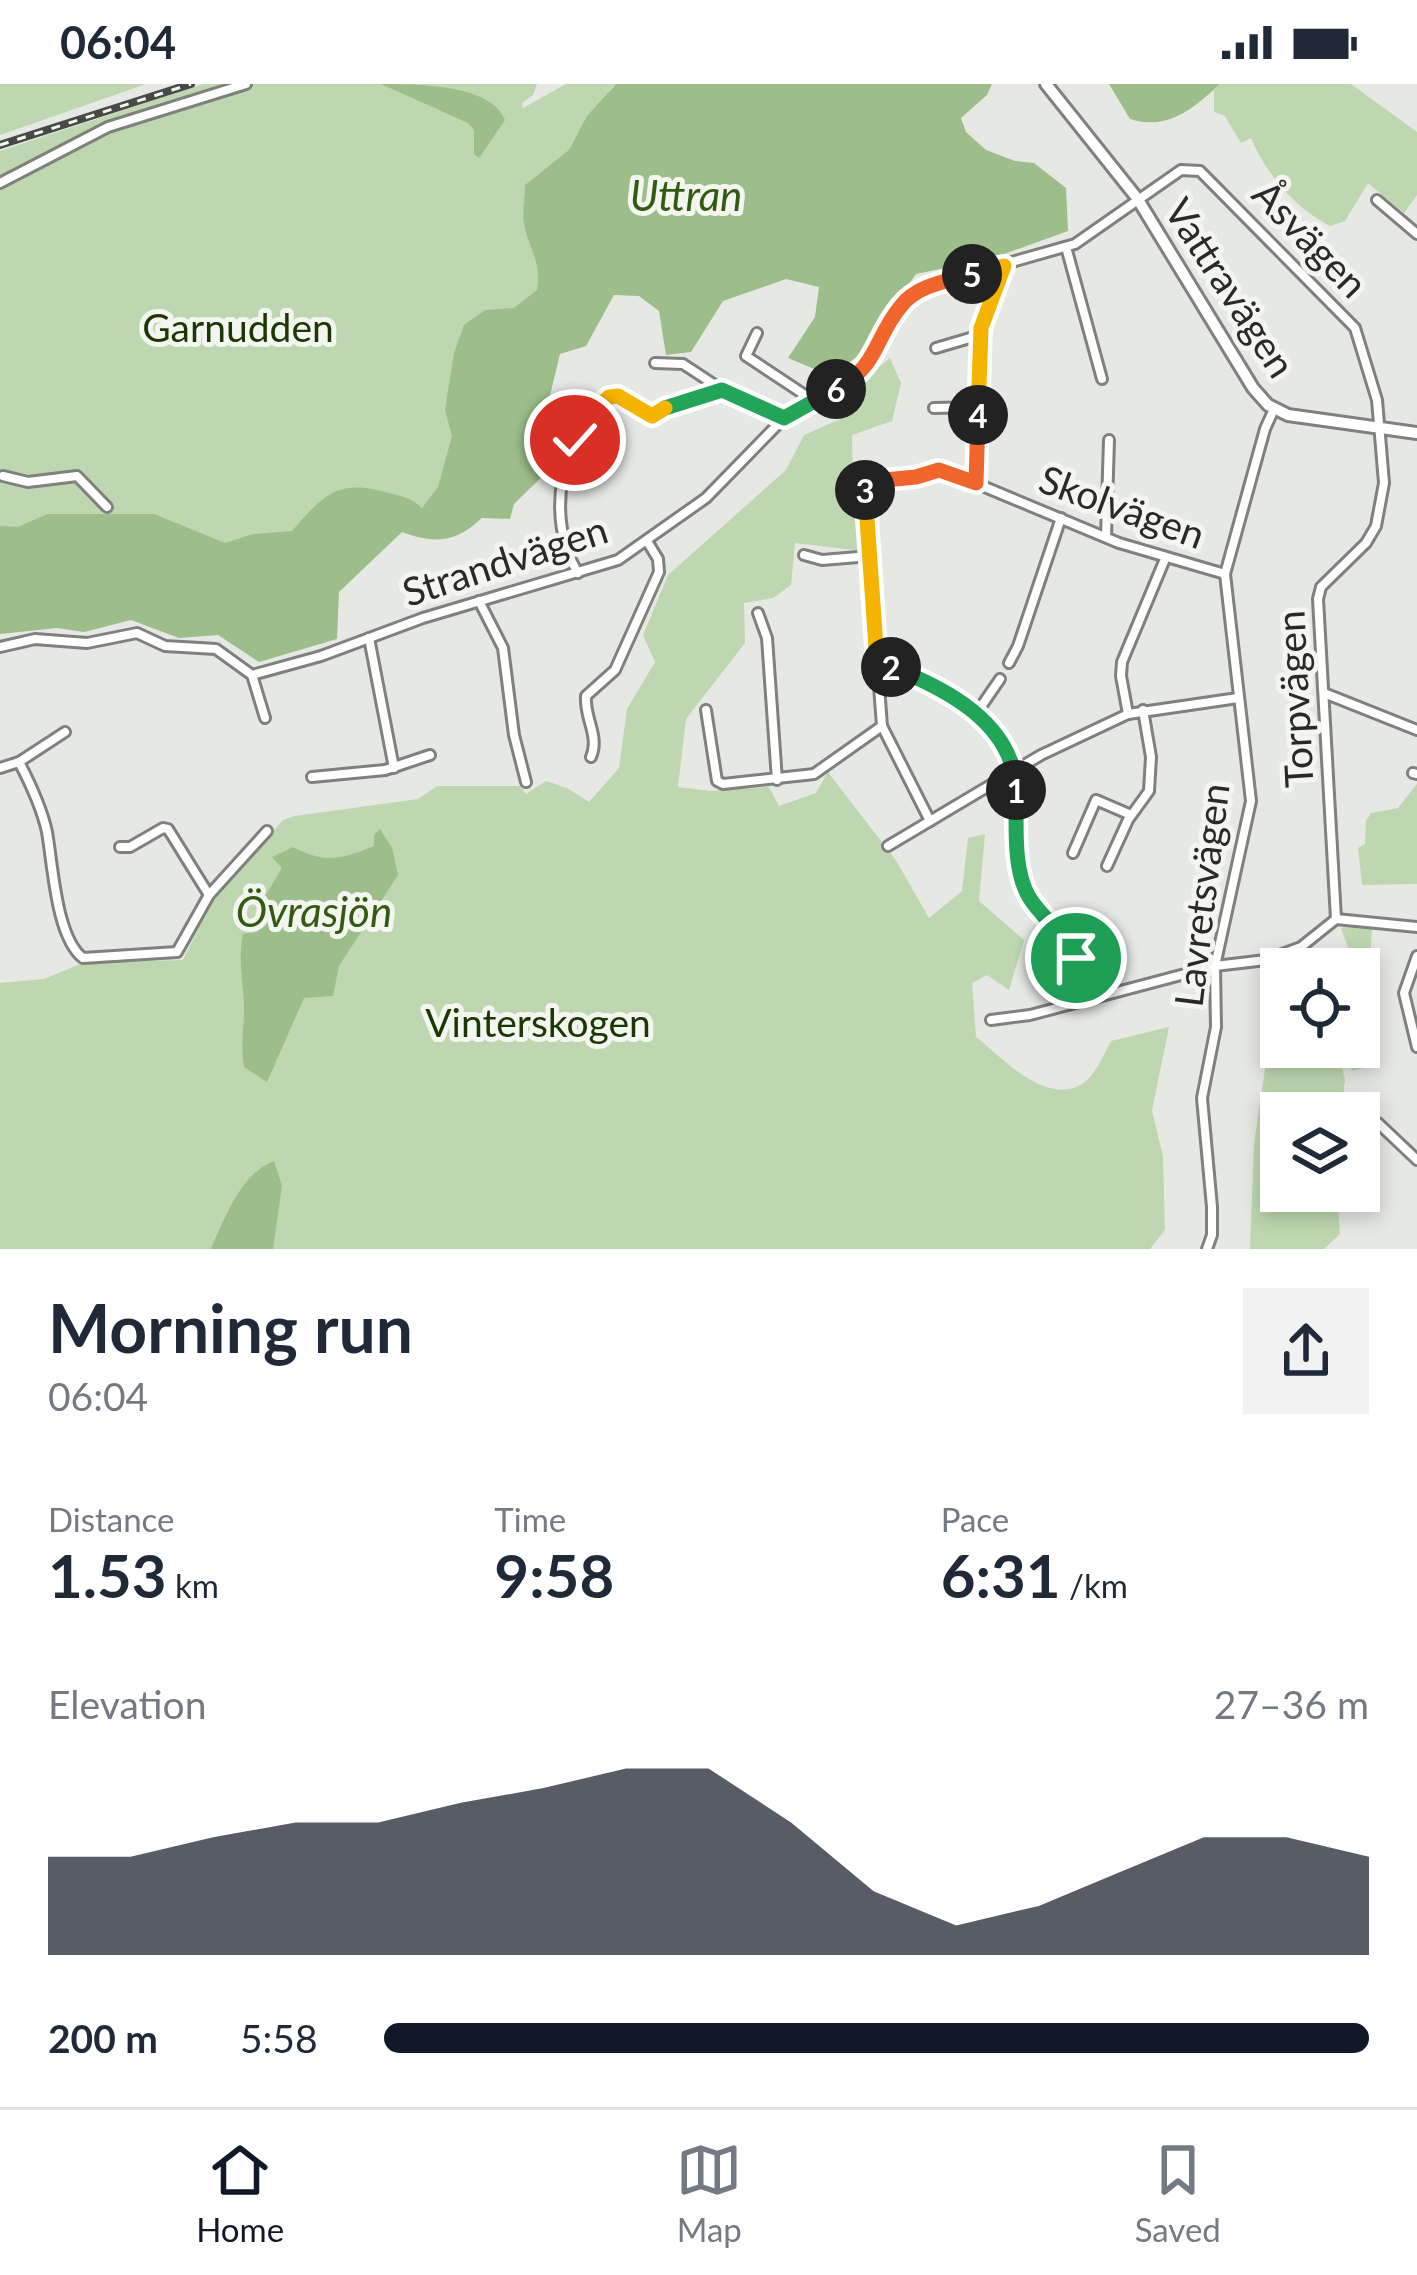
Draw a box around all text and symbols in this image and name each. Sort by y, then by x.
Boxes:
text: 06:04 [60,15,176,69]
water label: Uttran [630,170,742,220]
street label: Åsvägen [1244,170,1377,306]
street label: Vattravägen [1156,190,1306,385]
pin: 5 [942,244,1002,304]
text: 5 [962,254,982,294]
park label: Garnudden [142,304,334,350]
pin: 6 [806,359,866,419]
text: 6 [826,369,846,409]
pin: 4 [948,385,1008,445]
pin [524,389,626,491]
text: 4 [968,395,988,435]
icon: check [542,407,608,473]
street label: Skolvägen [1034,455,1211,557]
pin: 3 [835,460,895,520]
text: 3 [855,470,875,510]
street label: Strandvägen [397,505,613,615]
street label: Torpvägen [1266,609,1322,789]
pin: 2 [861,637,921,697]
text: 2 [881,647,901,687]
pin: 1 [986,760,1046,820]
text: 1 [1006,770,1026,810]
street label: Lavretsvägen [1164,780,1238,1009]
water label: Övrasjön [236,886,392,936]
pin [1025,907,1127,1009]
icon: arrive [1043,925,1109,991]
map controls [1260,948,1380,1212]
button: locate [1260,948,1380,1068]
park label: Vinterskogen [425,999,651,1045]
button: layers [1260,1092,1380,1212]
text: Morning run [48,1288,413,1367]
button: share [1243,1288,1369,1414]
text: 06:04 [48,1373,148,1419]
text: Distance [48,1499,175,1539]
text: Time [494,1499,566,1539]
text: Pace [941,1499,1009,1539]
text: 1.53 [48,1539,167,1611]
text: 9:58 [494,1539,614,1611]
text: 6:31 [941,1539,1061,1611]
text: km [167,1565,219,1605]
text: /km [1061,1565,1128,1605]
text: Elevation [48,1681,206,1727]
text: 27–36 m [1214,1681,1369,1727]
text: 200 m [48,2015,158,2061]
text: 5:58 [240,2015,318,2061]
tab: Home [196,2137,284,2249]
tab: Map [676,2137,742,2249]
tab: Saved [1135,2137,1221,2249]

